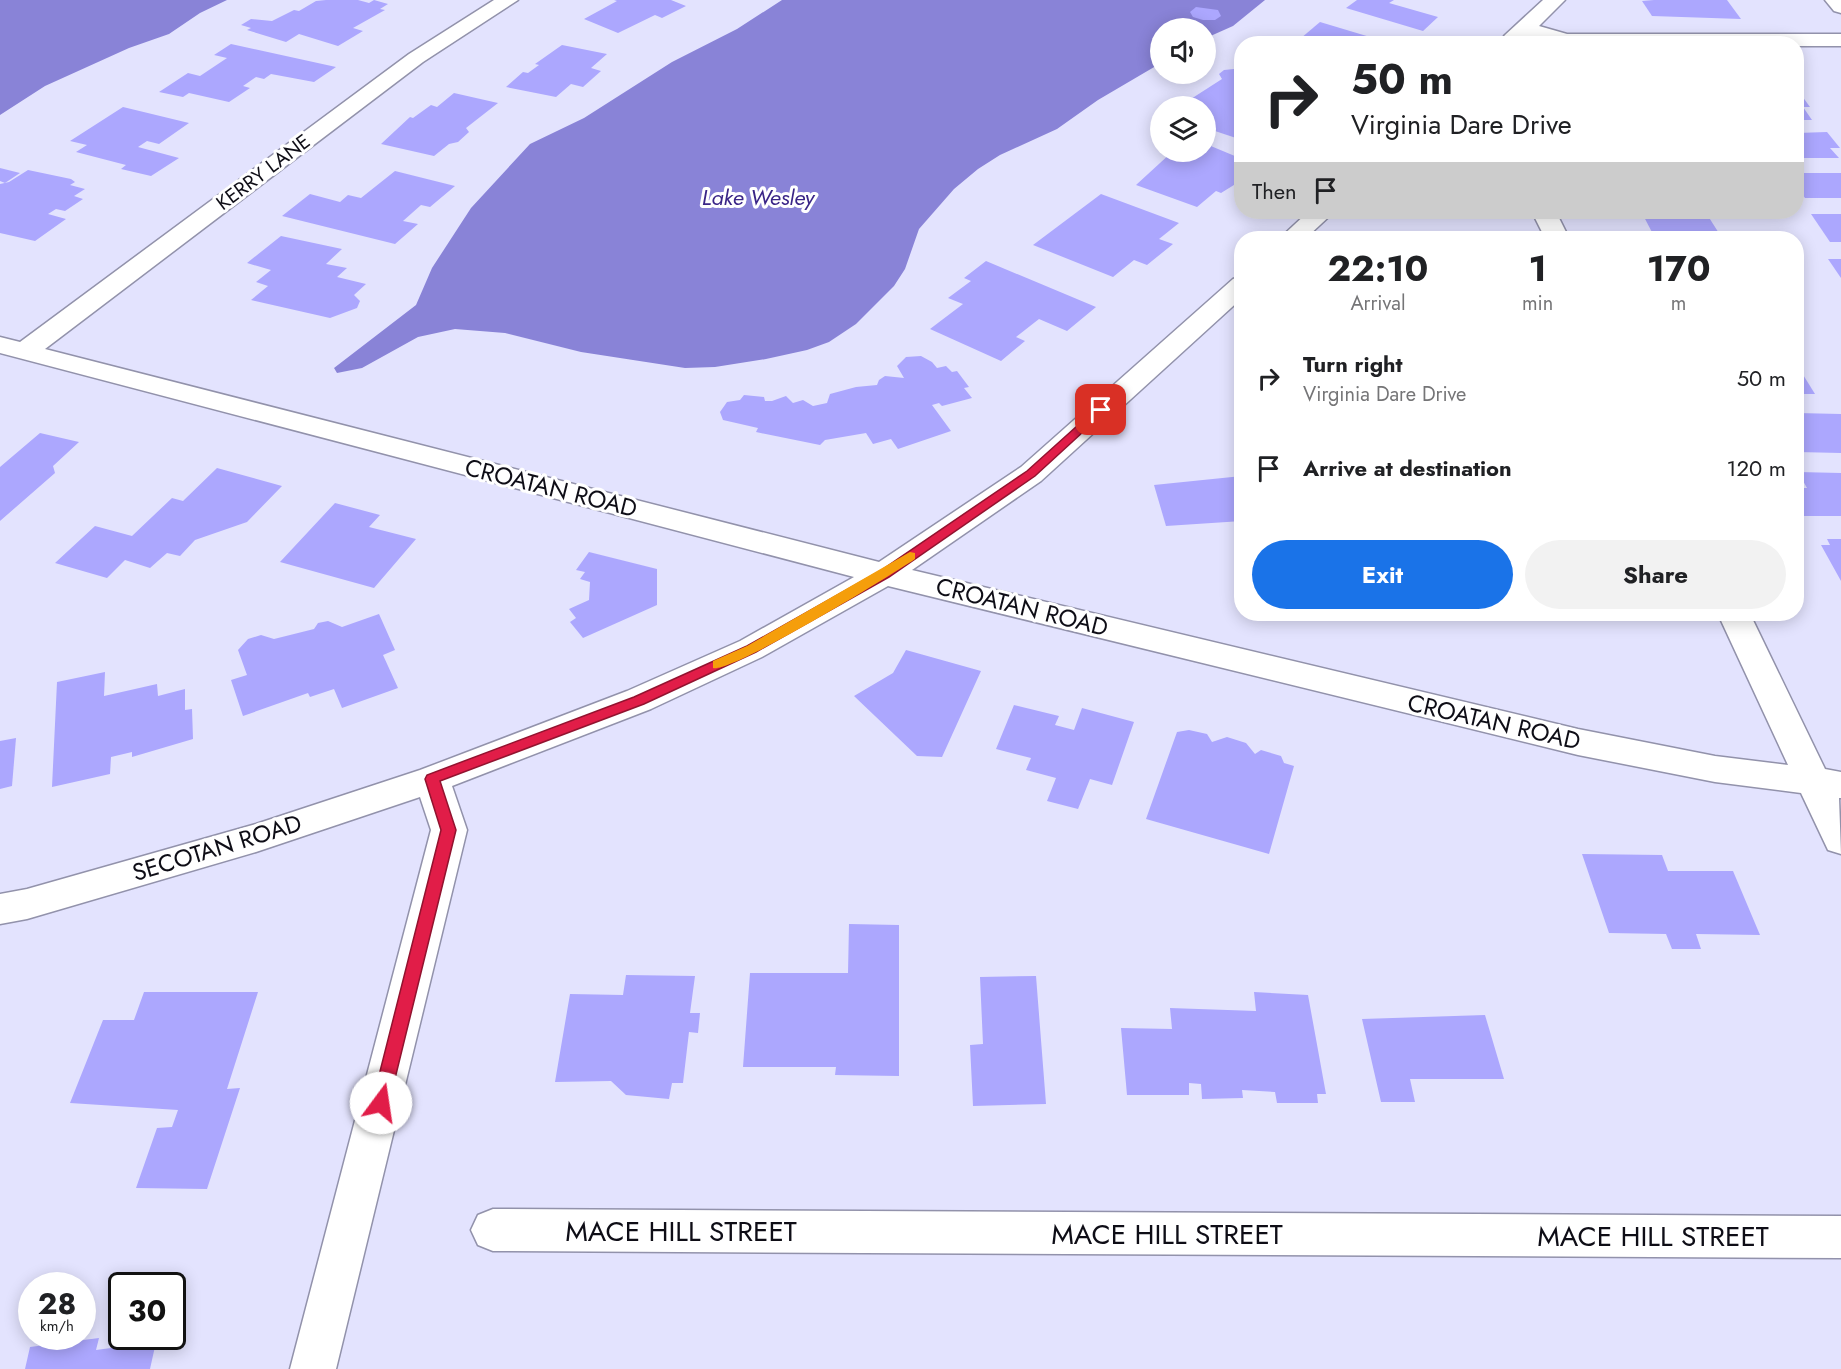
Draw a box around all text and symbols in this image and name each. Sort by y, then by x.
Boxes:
map controls [1150,18,1216,162]
button: sound [1150,18,1216,84]
text: 50 m [1351,49,1453,110]
icon: right [1252,60,1330,138]
button: layers [1150,96,1216,162]
text: Virginia Dare Drive [1351,105,1572,144]
street label: KERRY LANE [210,127,316,217]
icon: arrive [1309,174,1342,207]
text: Then [1252,175,1297,207]
water label: Lake Wesley [702,181,816,213]
text: 22:10 [1327,242,1428,294]
text: 1 [1528,242,1547,294]
text: 170 [1647,242,1711,294]
text: Arrival [1350,289,1406,318]
text: min [1522,289,1553,318]
text: m [1671,289,1686,318]
text: Turn right [1303,348,1403,380]
icon: right [1252,362,1285,395]
text: 50 m [1737,362,1786,394]
text: Virginia Dare Drive [1303,380,1466,409]
pin [1075,384,1126,435]
icon: arrive [1084,393,1117,426]
street label: CROATAN ROAD [461,449,641,526]
icon: arrive [1252,452,1285,485]
text: Arrive at destination [1303,452,1512,484]
text: 120 m [1727,452,1786,484]
button: Exit [1252,540,1513,609]
button: Share [1525,540,1786,609]
street label: CROATAN ROAD [932,568,1112,645]
street label: CROATAN ROAD [1404,685,1584,758]
street label: SECOTAN ROAD [128,805,306,890]
position arrow [349,1071,413,1135]
street label: MACE HILL STREET [565,1211,797,1252]
street label: MACE HILL STREET [1051,1214,1283,1255]
street label: MACE HILL STREET [1537,1216,1769,1257]
speed limit sign: 30 [108,1272,186,1350]
text: 28 [38,1282,76,1325]
text: km/h [40,1315,74,1337]

